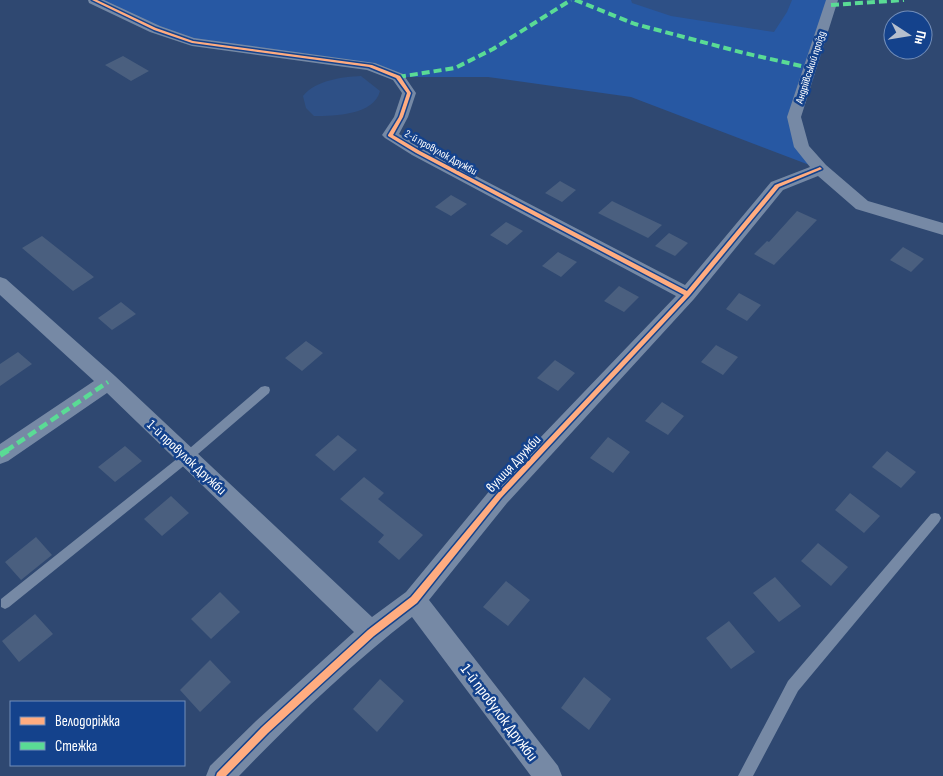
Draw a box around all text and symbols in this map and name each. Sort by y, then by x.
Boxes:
north arrow [883,10,933,60]
street label: Андріївський проїзд [792,29,828,106]
text: Пн [911,29,930,46]
street label: 2-й провулок Дружби [402,127,480,178]
street label: 1-й провулок Дружби [143,416,230,499]
street label: вулиця Дружби [482,431,544,496]
street label: 1-й провулок Дружби [456,661,542,765]
legend [10,701,185,766]
text: Велодоріжка [55,712,120,731]
text: Стежка [55,737,98,756]

